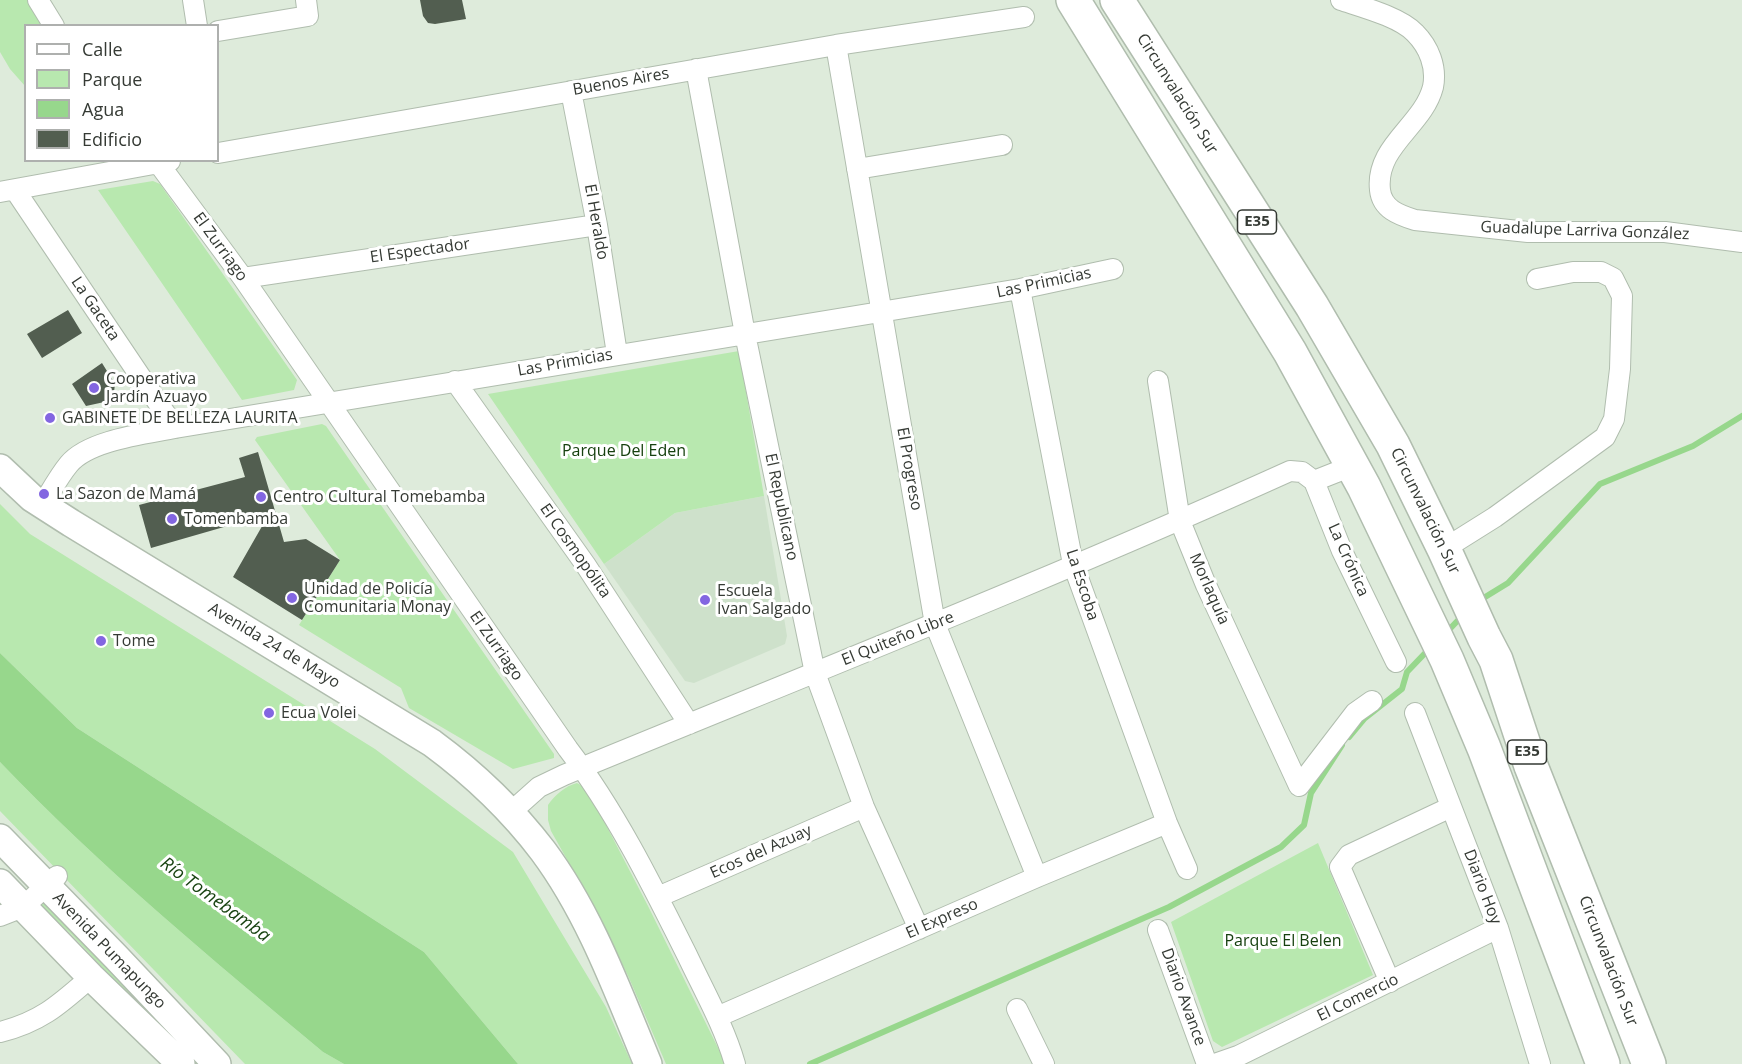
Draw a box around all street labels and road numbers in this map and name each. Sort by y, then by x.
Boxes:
street label: Circunvalación Sur [1132,30,1222,158]
street label: Buenos Aires [571,64,671,100]
street label: El Heraldo [580,183,612,261]
street label: El Zurriago [189,209,251,285]
road number: E35 [1238,210,1276,234]
street label: Guadalupe Larriva González [1480,218,1690,244]
street label: El Espectador [369,234,471,268]
street label: Las Primicias [995,264,1093,302]
street label: La Gaceta [67,273,123,345]
street label: Las Primicias [516,345,614,381]
street label: El Progreso [892,426,926,512]
street label: Circunvalación Sur [1386,445,1464,577]
street label: El Republicano [760,451,802,563]
street label: El Cosmopólita [535,500,615,602]
street label: La Crónica [1323,520,1373,600]
street label: La Escoba [1061,547,1103,623]
street label: Morlaquía [1185,550,1233,628]
street label: Avenida 24 de Mayo [205,599,343,693]
street label: El Zurriago [465,608,527,684]
street label: El Quiteño Libre [839,608,957,670]
road number: E35 [1508,740,1546,764]
street label: Ecos del Azuay [707,821,815,883]
street label: Diario Hoy [1459,847,1505,927]
street label: Avenida Pumapungo [48,889,170,1013]
street label: Circunvalación Sur [1574,893,1642,1029]
street label: El Expreso [903,895,981,943]
street label: Diario Avance [1156,946,1210,1048]
street label: El Comercio [1314,970,1402,1026]

